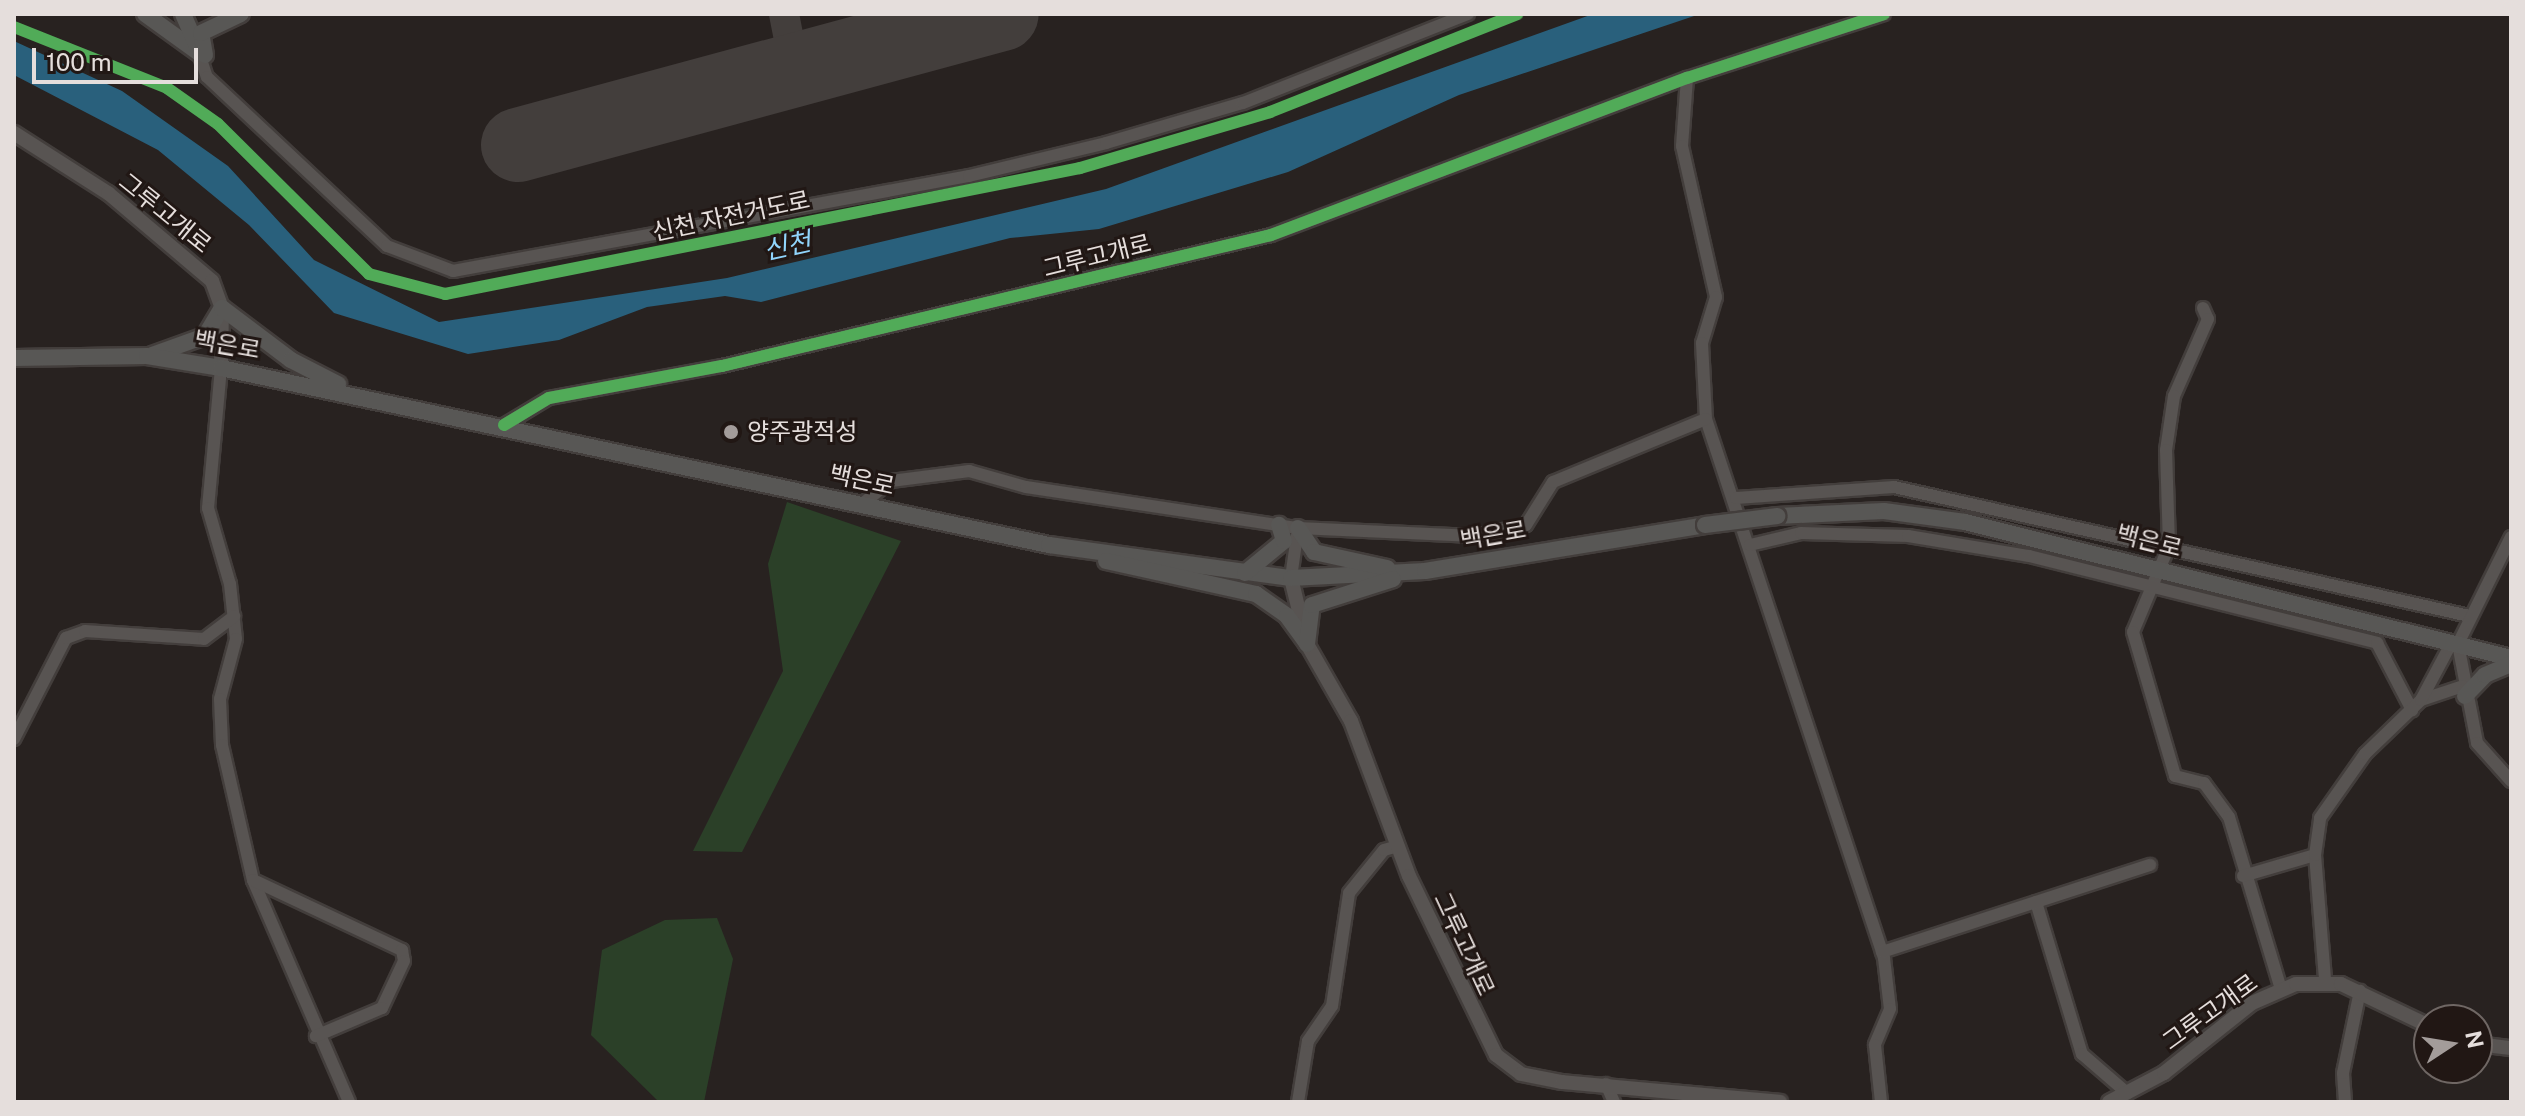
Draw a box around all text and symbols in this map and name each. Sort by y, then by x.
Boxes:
scale bar [36,32,202,82]
text: 100 m [46,48,112,76]
street label: 그루고개로 [113,167,217,259]
street label: 신천 자전거도로 [650,185,812,247]
water label: 신천 [760,226,814,266]
street label: 그루고개로 [1040,229,1154,283]
street label: 백은로 [192,325,262,365]
place label: 양주광적성 [747,418,857,446]
marker: 양주광적성 [722,423,740,441]
street label: 백은로 [827,459,897,501]
street label: 백은로 [1458,515,1528,555]
street label: 백은로 [2113,519,2185,563]
street label: 그루고개로 [1428,888,1500,1000]
street label: 그루고개로 [2157,968,2263,1056]
north arrow [2413,1004,2493,1084]
text: N [2460,1028,2489,1051]

